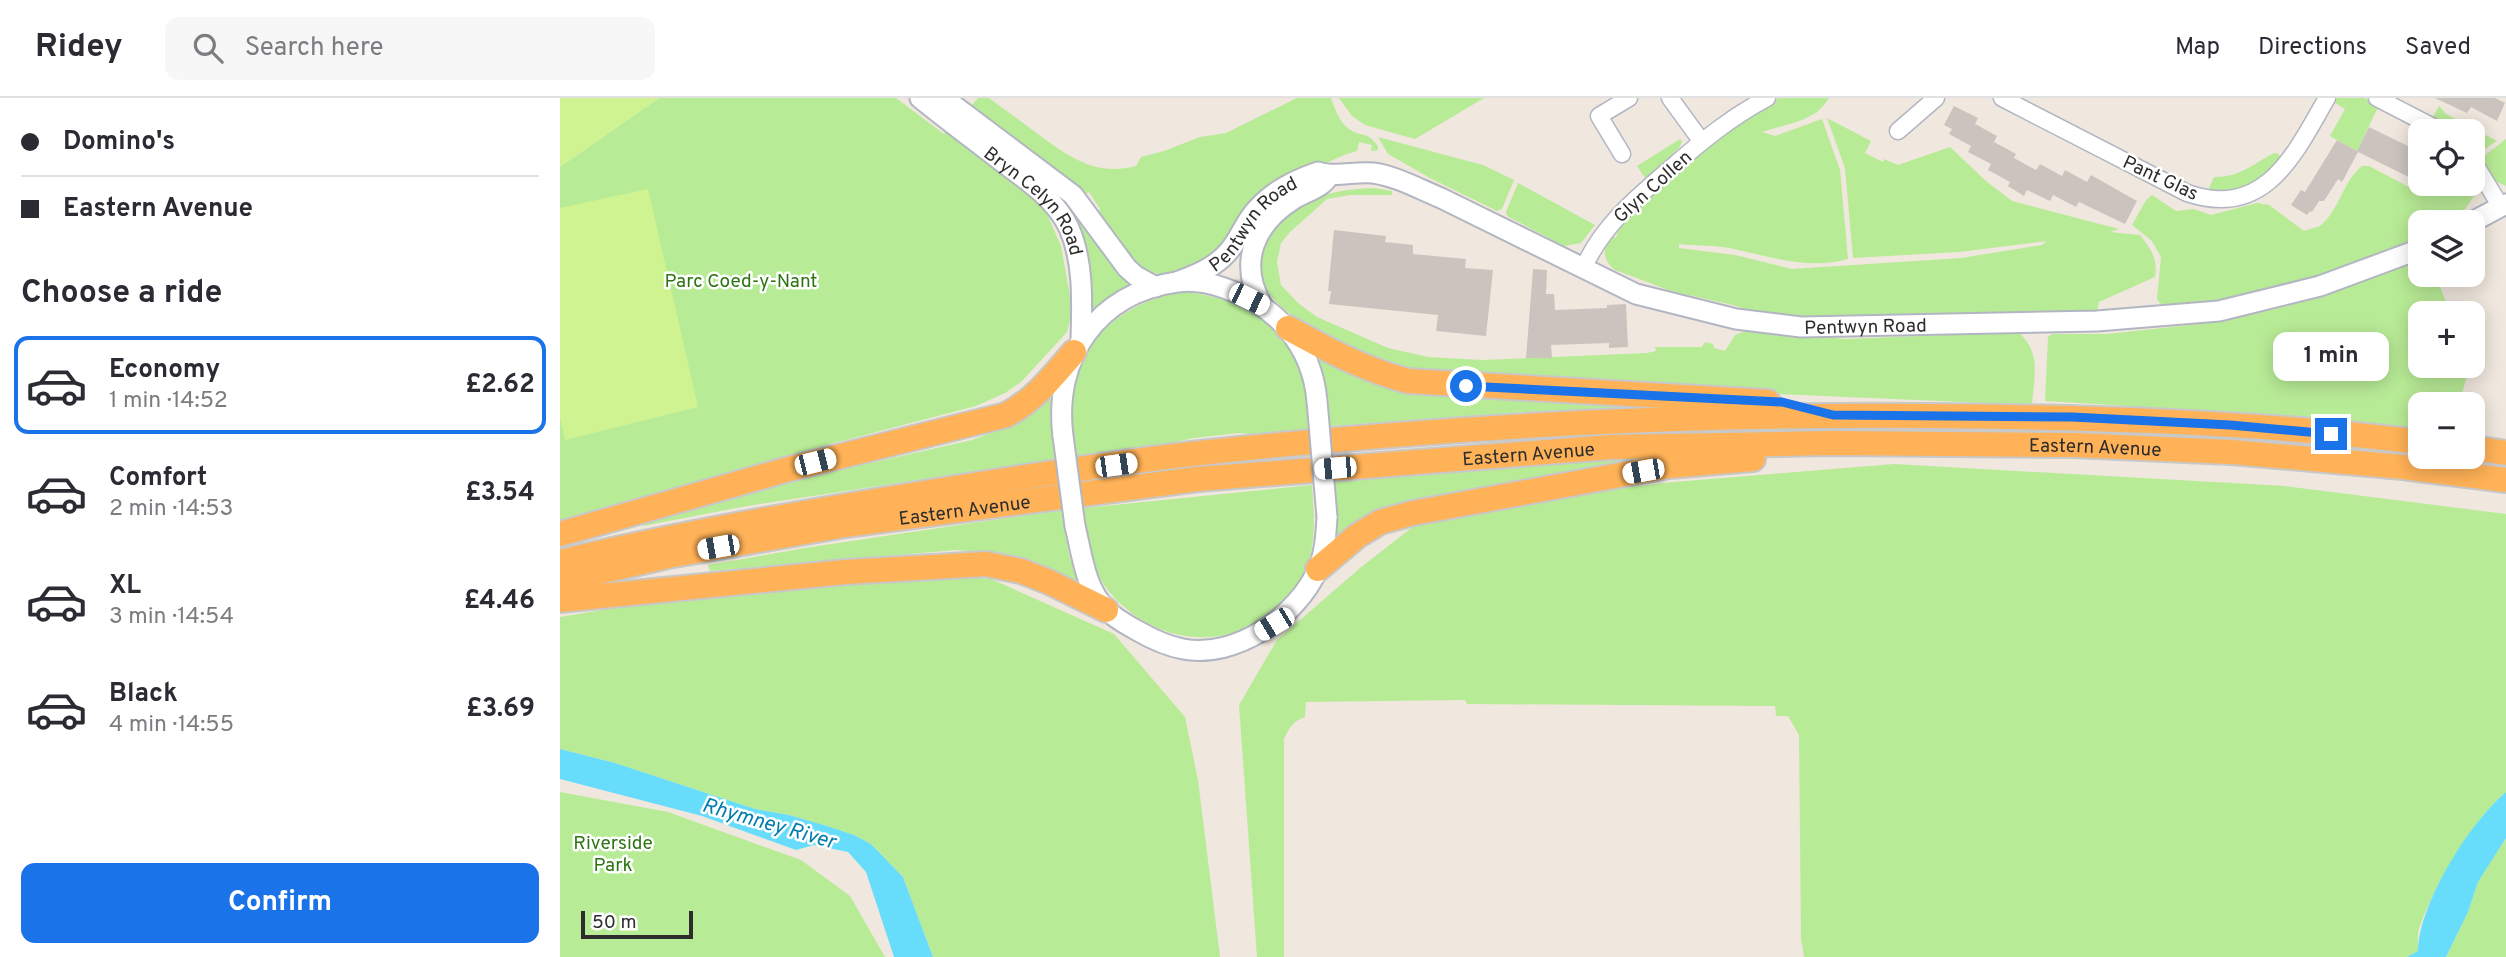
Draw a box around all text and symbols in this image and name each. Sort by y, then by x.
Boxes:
search box [165,17,655,80]
text: Ridey [35,27,123,69]
icon: search [189,29,227,67]
text: Search here [245,32,384,65]
text: Map [2175,33,2220,63]
text: Directions [2258,33,2367,63]
text: Saved [2405,33,2471,63]
map controls [2408,119,2485,469]
button: locate [2408,119,2485,196]
text: Domino's [63,126,175,159]
street label: Bryn Celyn Road [978,142,1087,258]
street label: Glyn Collen [1609,146,1698,229]
street label: Pant Glas [2118,151,2202,207]
street label: Pentwyn Road [1205,172,1302,278]
text: Eastern Avenue [63,193,253,226]
button: layers [2408,210,2485,287]
park label: Parc Coed-y-Nant [665,270,817,294]
text: Choose a ride [21,274,222,314]
car [1226,280,1273,318]
button: + [2408,301,2485,378]
street label: Pentwyn Road [1804,314,1927,341]
callout: 1 min [2273,332,2389,382]
text: 1 min [2303,342,2359,371]
icon: car [25,354,88,417]
text: Economy [109,354,220,387]
text: £2.62 [465,369,535,402]
route start [1450,370,1482,402]
text: 1 min · 14:52 [109,387,228,416]
button: − [2408,392,2485,469]
route end [2315,418,2347,450]
street label: Eastern Avenue [2029,435,2162,463]
street label: Eastern Avenue [1462,438,1596,472]
car [793,447,838,477]
car [1094,452,1139,478]
car [1314,456,1357,480]
car [1621,457,1666,485]
icon: car [25,462,88,525]
text: Comfort [109,462,207,495]
text: £3.54 [465,477,535,510]
street label: Eastern Avenue [897,491,1032,532]
text: 2 min · 14:53 [109,495,233,524]
car [696,533,741,561]
icon: car [25,570,88,633]
text: XL [109,570,141,603]
text: £4.46 [464,585,535,618]
text: 3 min · 14:54 [109,603,234,632]
car [1251,604,1298,644]
icon: car [25,678,88,741]
text: Black [109,678,178,711]
text: £3.69 [466,693,535,726]
text: 4 min · 14:55 [109,711,234,740]
water label: Rhymney River [699,793,840,857]
park label: Riverside Park [573,832,653,878]
button: Confirm [21,863,539,943]
scale bar [581,908,693,940]
text: 50 m [592,911,637,935]

